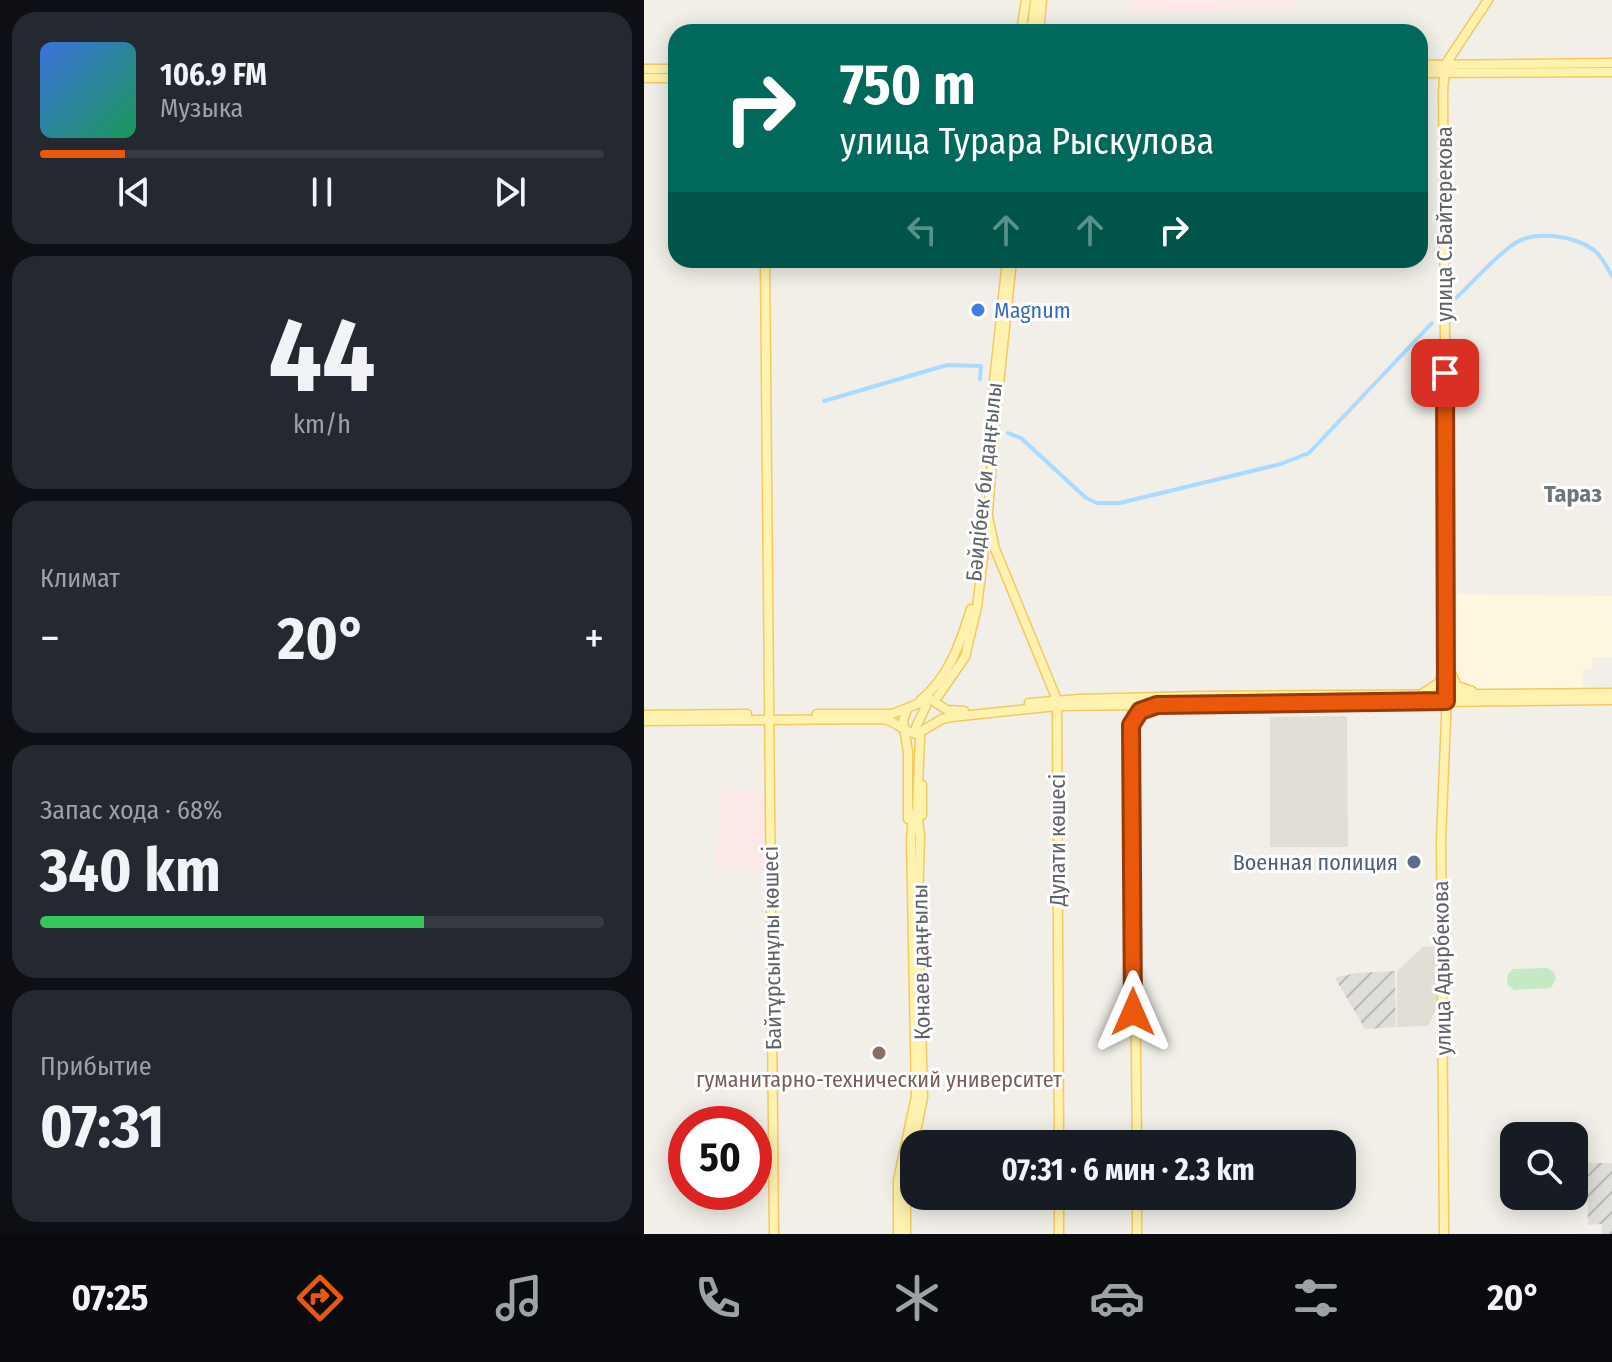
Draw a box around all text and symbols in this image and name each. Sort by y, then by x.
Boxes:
text: 750 m [840,52,976,119]
icon: right [708,56,812,160]
text: 106.9 FM [160,57,267,93]
text: Музыка [160,93,243,124]
text: улица Турара Рыскулова [840,120,1214,164]
street label: улица С.Байтерекова [1431,126,1458,322]
icon: previous [112,170,156,214]
icon: pause [300,170,344,214]
icon: next [488,170,532,214]
icon: left [900,208,944,252]
icon: ahead [984,208,1028,252]
icon: ahead [1068,208,1112,252]
icon: right [1152,208,1196,252]
text: 44 [269,294,375,419]
place label: Magnum [994,297,1071,324]
marker: Magnum [969,301,987,319]
pin [1411,339,1479,407]
icon: arrive [1423,351,1467,395]
street label: Бәйдібек би даңғылы [960,381,1008,583]
text: km/h [293,409,351,440]
district label: Тараз [1544,480,1602,508]
text: Климат [40,563,120,594]
text: 20° [278,603,366,675]
text: − [40,612,60,665]
text: + [584,612,604,665]
street label: Дулати көшесі [1044,774,1071,907]
text: Запас хода · 68% [40,795,222,826]
text: 340 km [40,835,221,907]
street label: Байтұрсынұлы көшесі [757,846,787,1050]
place label: Военная полиция [1233,849,1398,876]
marker: Военная полиция [1405,853,1423,871]
street label: улица Адырбекова [1427,880,1457,1056]
street label: Қонаев даңғылы [906,884,936,1040]
position arrow [1091,970,1175,1054]
marker: гуманитарно-технический университет [870,1044,888,1062]
text: Прибытие [40,1051,152,1082]
place label: гуманитарно-технический университет [696,1066,1062,1093]
text: 07:31 [40,1091,165,1163]
speed limit sign: 50 [668,1106,772,1210]
map controls [1500,1122,1588,1210]
button: search [1500,1122,1588,1210]
text: 07:31 · 6 мин · 2.3 km [1001,1152,1255,1188]
icon: directions [292,1270,348,1326]
icon: music [491,1270,547,1326]
icon: phone [690,1270,746,1326]
icon: climate [889,1270,945,1326]
icon: car [1089,1270,1145,1326]
icon: filters [1288,1270,1344,1326]
text: 07:25 [72,1276,149,1320]
text: 20° [1487,1276,1540,1320]

